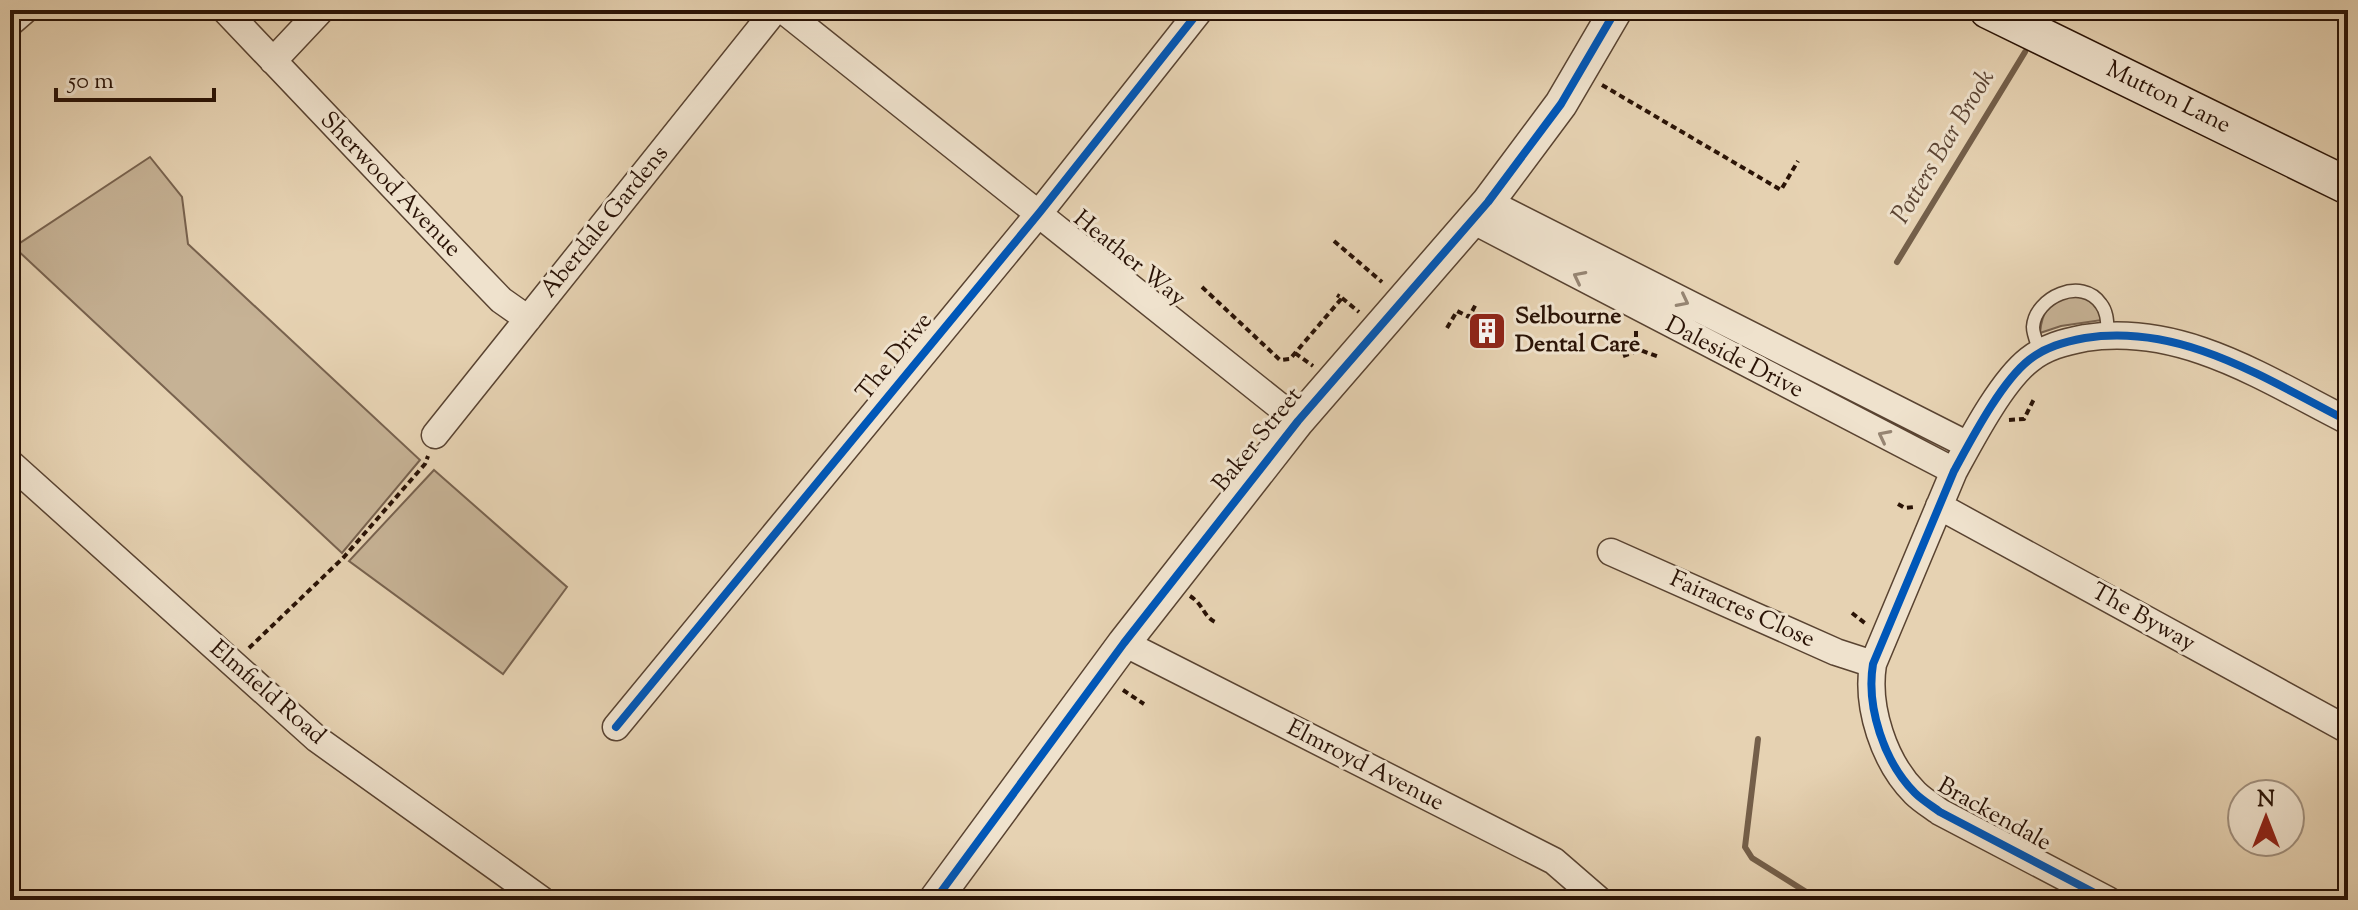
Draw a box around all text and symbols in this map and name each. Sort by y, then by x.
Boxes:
scale bar [56,52,214,102]
street label: Mutton Lane [2100,53,2236,143]
water label: Potters Bar Brook [1883,63,2005,231]
text: 50 m [66,65,114,99]
street label: Sherwood Avenue [312,105,468,265]
street label: Aberdale Gardens [533,138,677,306]
street label: Heather Way [1065,203,1193,315]
one-way arrow [1573,272,1587,287]
one-way arrow [1674,291,1689,306]
place label: Selbourne Dental Care [1515,300,1640,362]
street label: The Drive [849,306,941,408]
street label: Daleside Drive [1659,309,1809,407]
building icon: Selbourne Dental Care [1466,310,1508,352]
street label: Baker Street [1205,380,1311,500]
one-way arrow [1878,430,1893,445]
street label: Fairacres Close [1664,563,1820,657]
street label: The Byway [2085,575,2201,661]
street label: Elmfield Road [201,633,333,753]
street label: Elmroyd Avenue [1280,712,1450,820]
street label: Brackendale [1931,770,2057,860]
north arrow [2226,778,2306,858]
text: N [2257,785,2275,817]

